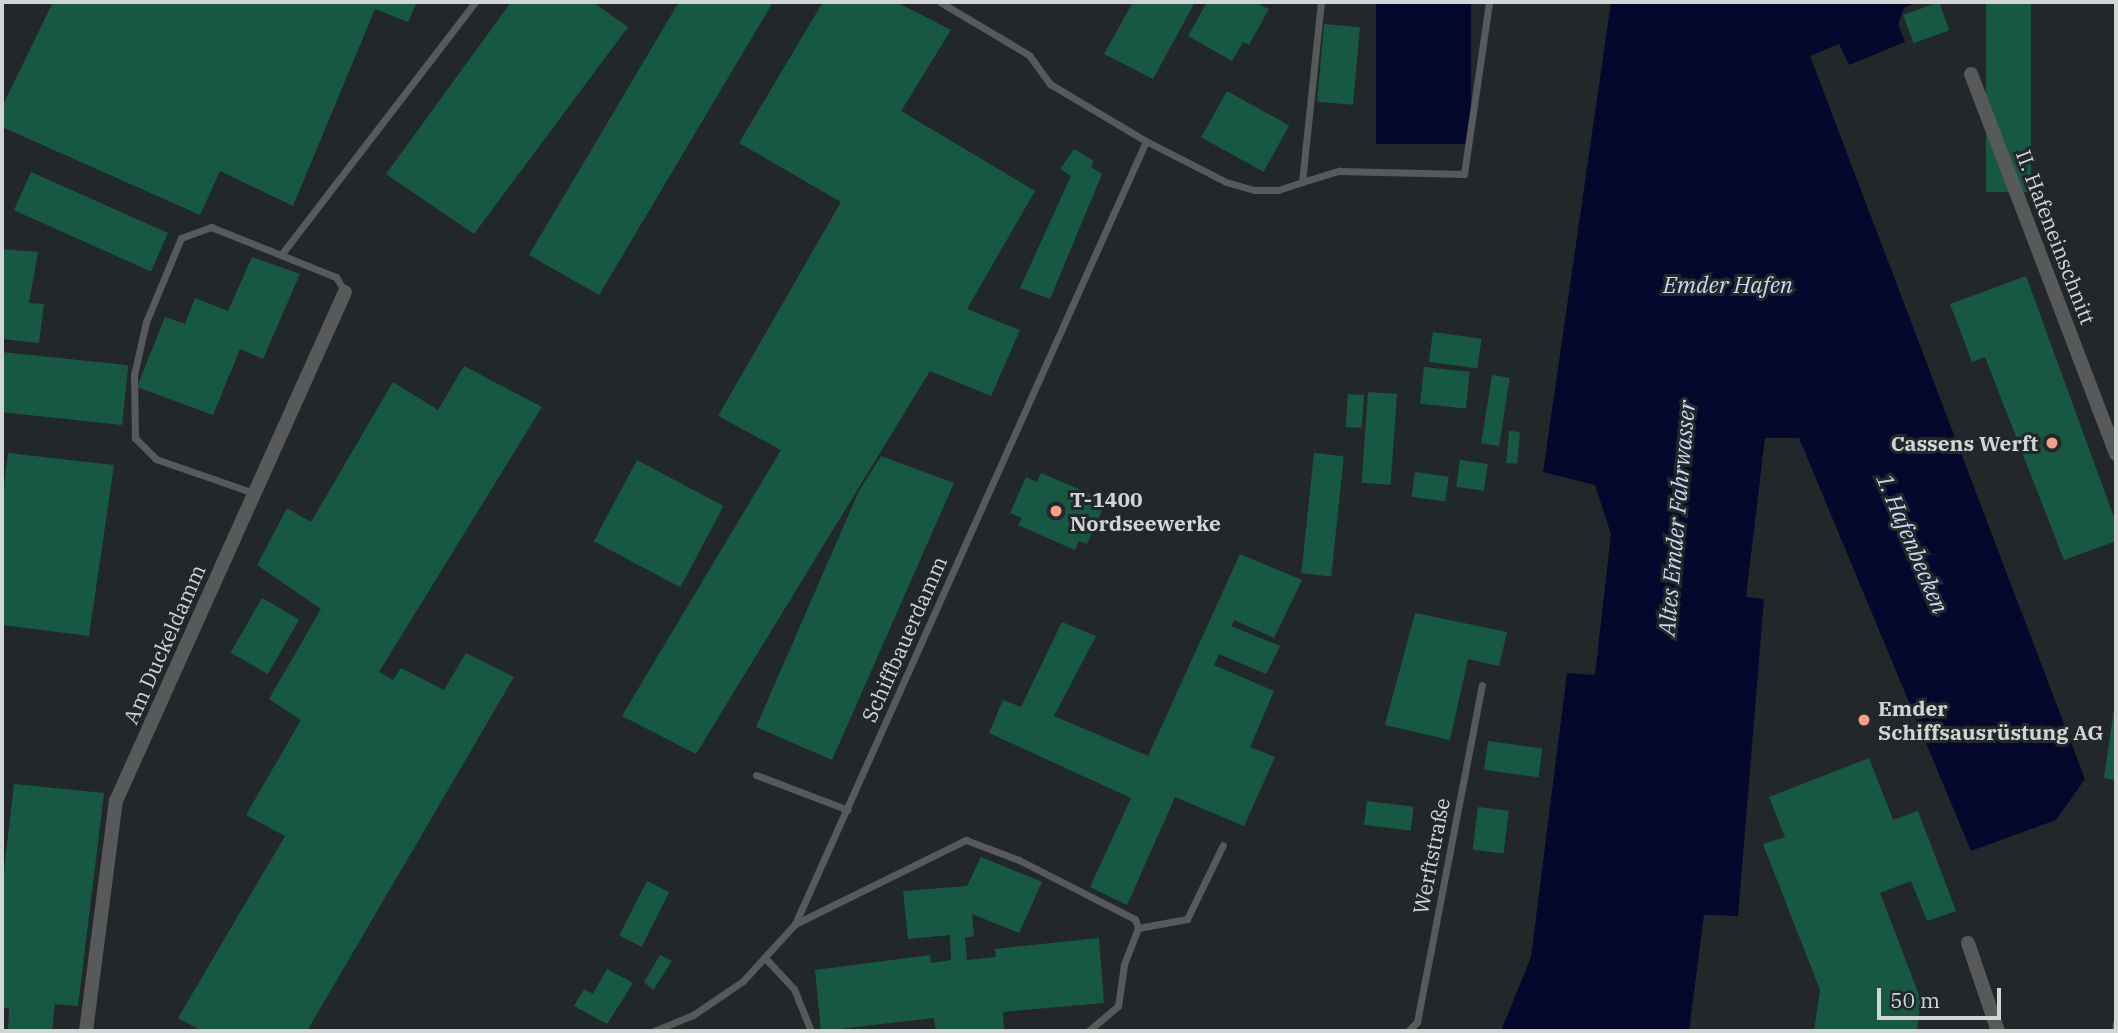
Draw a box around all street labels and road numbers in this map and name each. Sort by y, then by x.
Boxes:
street label: II. Hafeneinschnitt [2011,146,2101,328]
street label: Schiffbauerdamm [856,552,952,726]
street label: Am Duckeldamm [118,560,210,728]
street label: Werftstraße [1407,796,1455,916]

